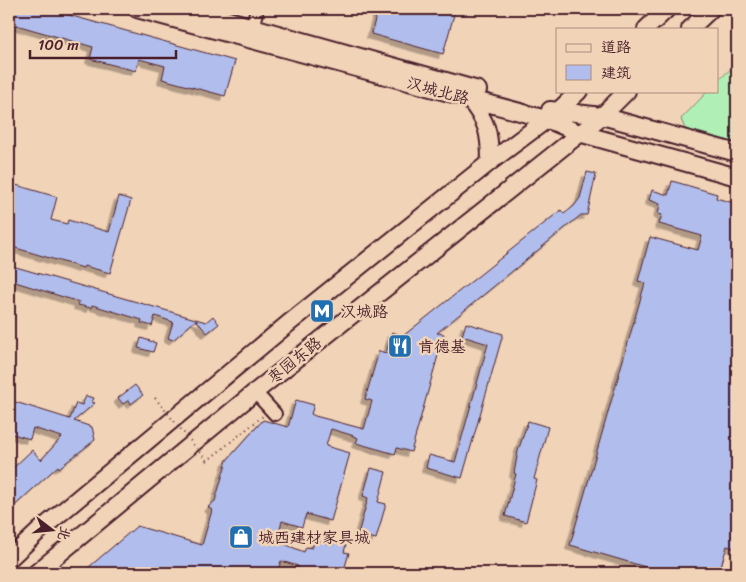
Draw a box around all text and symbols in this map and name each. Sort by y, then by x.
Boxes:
scale bar [30,28,176,60]
legend [556,28,718,92]
text: 100 m [38,32,79,58]
text: 道路 [601,34,631,60]
text: 建筑 [601,60,631,86]
street label: 汉城北路 [403,68,473,113]
place label: 汉城路 [340,297,388,326]
metro station icon: 汉城路 [309,298,335,324]
street label: 枣园东路 [260,329,328,392]
place label: 肯德基 [418,332,466,361]
restaurant icon: 肯德基 [387,333,413,359]
north arrow [28,504,78,554]
text: 北 [50,523,78,544]
place label: 城西建材家具城 [258,523,370,552]
shop icon: 城西建材家具城 [228,524,254,550]

